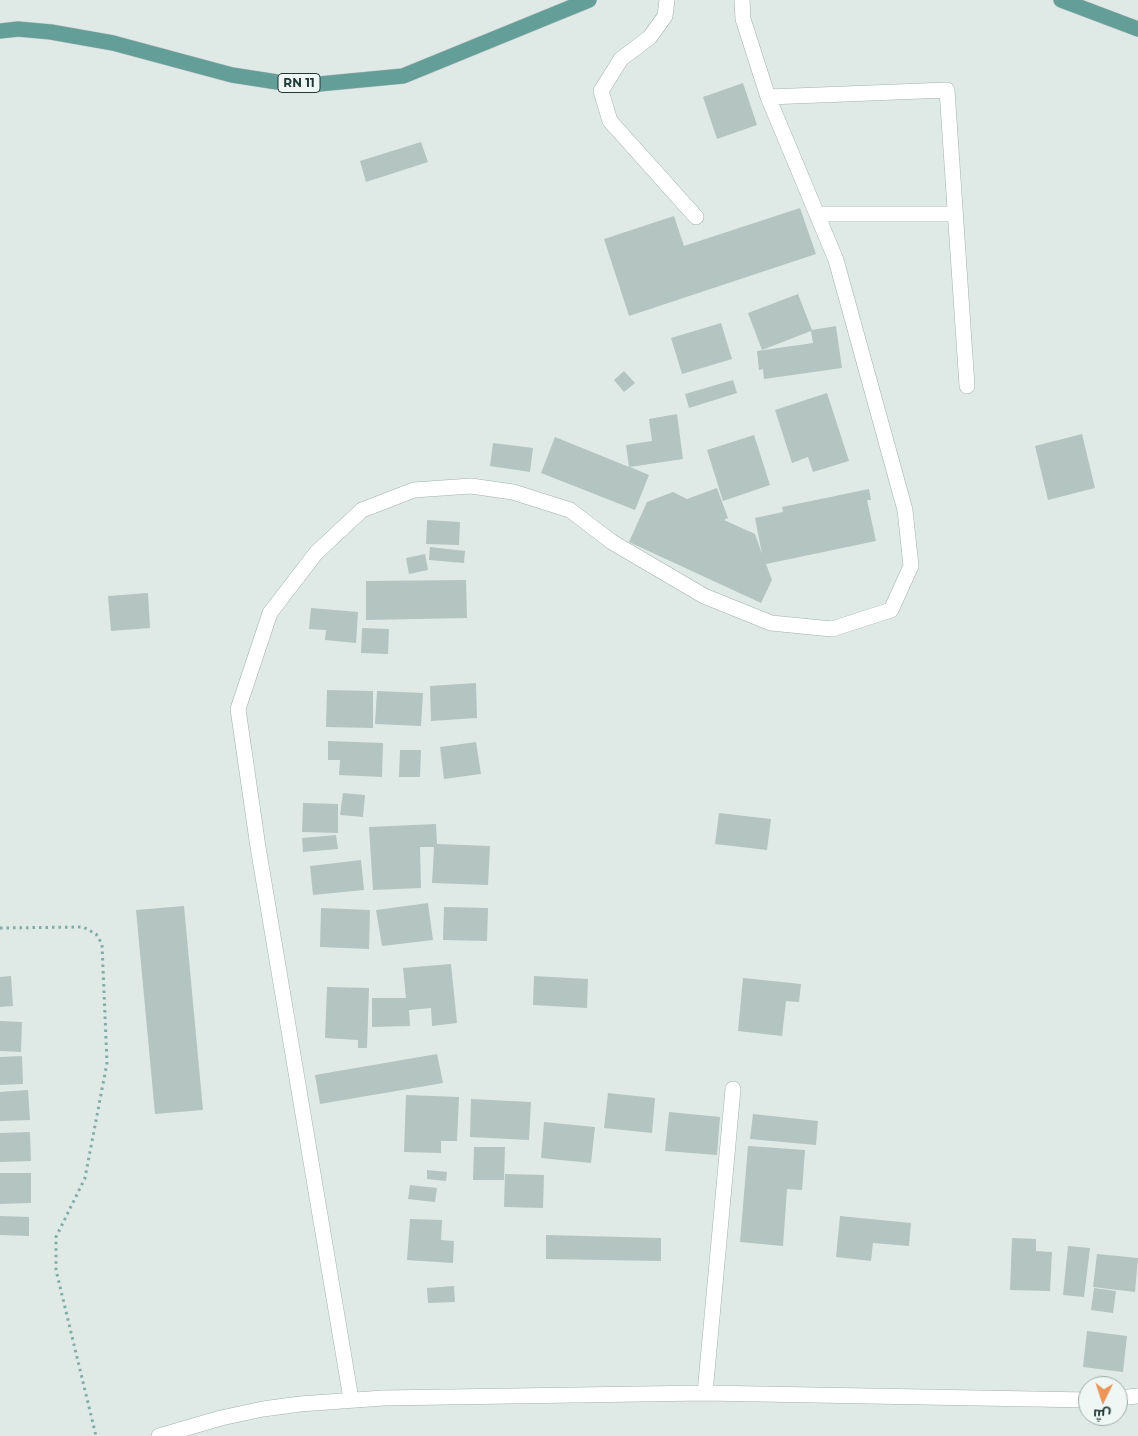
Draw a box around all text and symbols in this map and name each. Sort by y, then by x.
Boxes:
road number: RN 11 [278,74,320,92]
north arrow [1078,1376,1128,1426]
text: ش [1092,1405,1112,1425]

